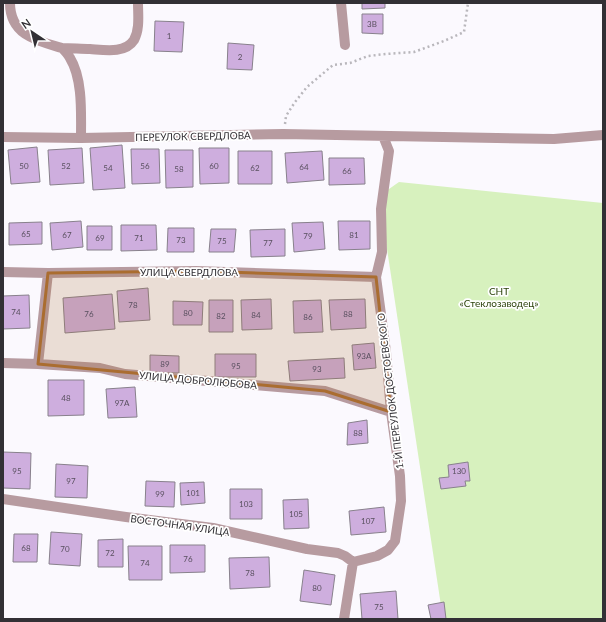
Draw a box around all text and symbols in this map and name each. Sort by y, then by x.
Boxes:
north arrow [12,12,52,52]
text: N [19,16,33,31]
house number: 3В [367,19,377,29]
house number: 1 [167,31,172,41]
house number: 2 [238,52,243,62]
street label: ПЕРЕУЛОК СВЕРДЛОВА [135,129,251,143]
house number: 50 [19,161,29,171]
house number: 52 [61,161,71,171]
house number: 56 [140,161,150,171]
house number: 60 [209,161,219,171]
house number: 64 [299,162,309,172]
house number: 54 [103,163,113,173]
house number: 62 [250,163,260,173]
house number: 58 [174,164,184,174]
house number: 66 [342,166,352,176]
house number: 65 [21,229,31,239]
house number: 67 [62,230,72,240]
house number: 81 [349,230,359,240]
house number: 79 [303,231,313,241]
house number: 69 [95,233,105,243]
house number: 71 [134,233,144,243]
house number: 73 [176,235,186,245]
house number: 75 [217,236,227,246]
house number: 77 [263,238,273,248]
street label: УЛИЦА СВЕРДЛОВА [140,266,238,278]
park label: СНТ «Стеклозаводец» [459,285,539,309]
house number: 78 [128,300,138,310]
house number: 74 [11,307,21,317]
house number: 80 [183,308,193,318]
house number: 76 [84,309,94,319]
house number: 88 [343,309,353,319]
house number: 84 [251,310,261,320]
house number: 82 [216,311,226,321]
house number: 86 [303,312,313,322]
street label: 1-Й ПЕРЕУЛОК ДОСТОЕВСКОГО [374,312,406,470]
house number: 93А [357,351,372,361]
house number: 89 [160,359,170,369]
house number: 95 [231,361,241,371]
house number: 93 [312,364,322,374]
street label: УЛИЦА ДОБРОЛЮБОВА [138,369,258,391]
house number: 48 [61,393,71,403]
house number: 97А [115,398,130,408]
house number: 88 [353,428,363,438]
house number: 95 [12,466,22,476]
house number: 130 [452,466,466,476]
house number: 97 [66,476,76,486]
house number: 101 [186,488,200,498]
house number: 99 [155,489,165,499]
house number: 103 [239,499,253,509]
house number: 105 [289,509,303,519]
street label: ВОСТОЧНАЯ УЛИЦА [130,512,231,538]
house number: 107 [361,516,375,526]
house number: 68 [21,543,31,553]
house number: 70 [60,544,70,554]
house number: 72 [105,548,115,558]
house number: 76 [183,554,193,564]
house number: 74 [140,558,150,568]
house number: 78 [245,568,255,578]
house number: 80 [312,583,322,593]
house number: 75 [374,602,384,612]

